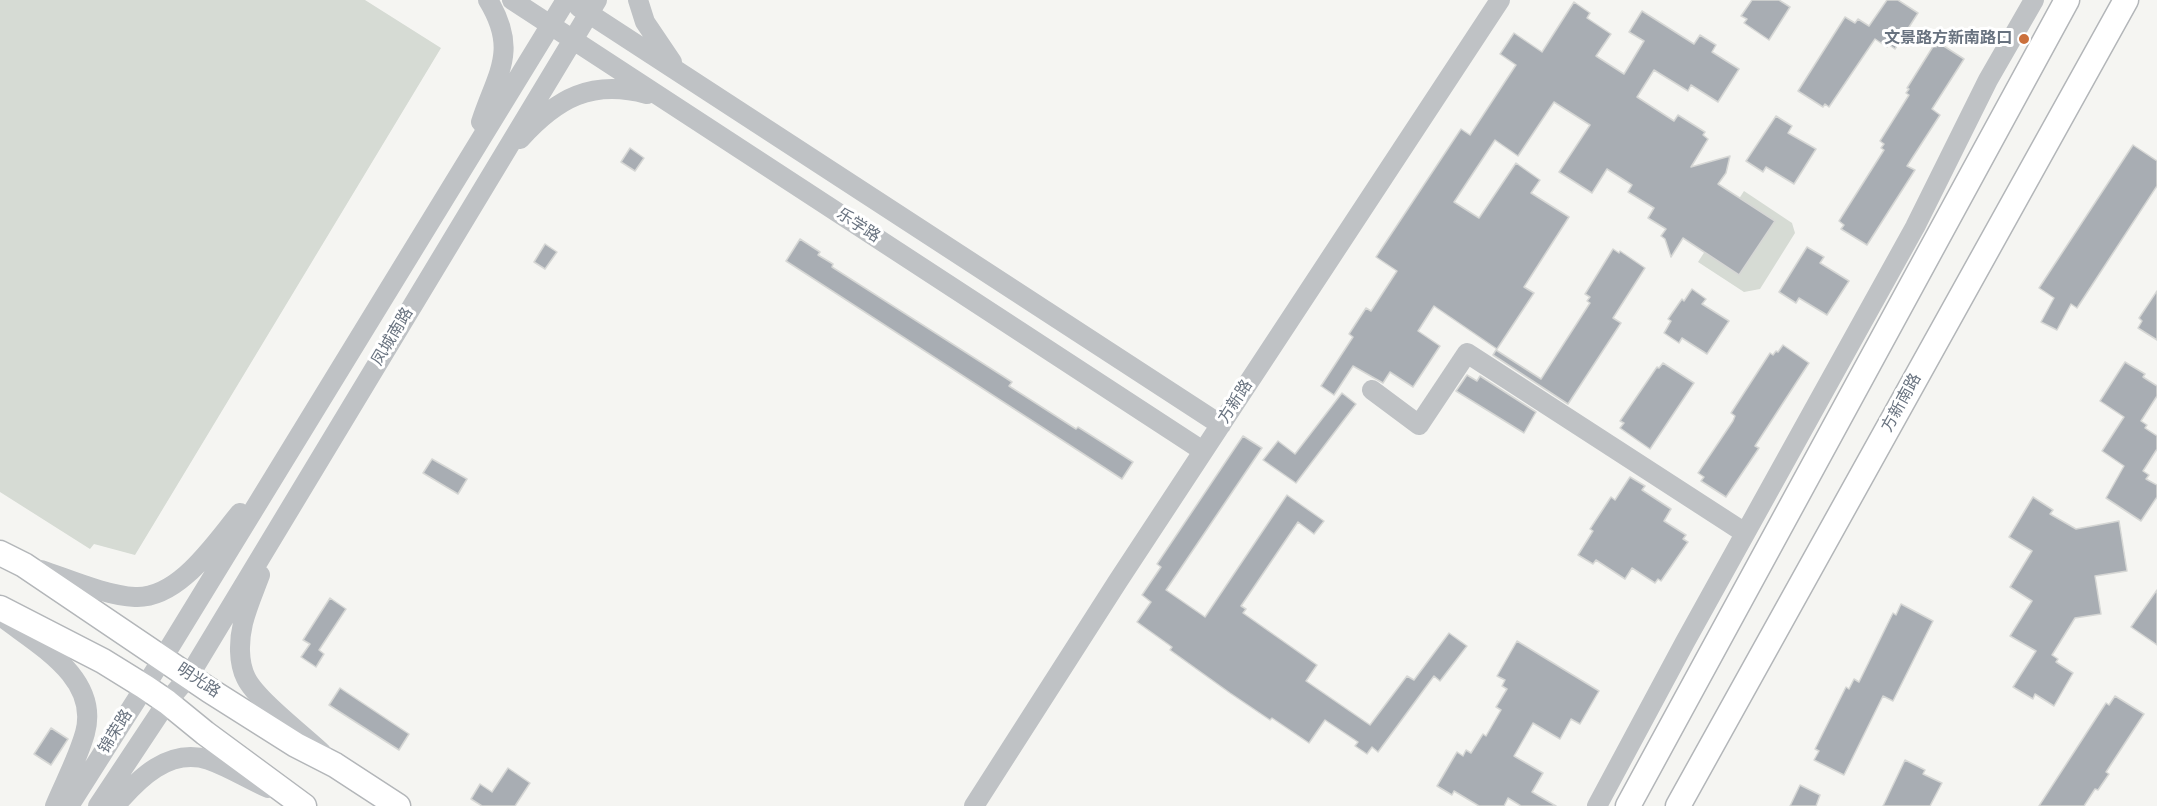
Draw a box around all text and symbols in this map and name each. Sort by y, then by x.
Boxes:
place label: 文景路方新南路口 [1884,29,2012,49]
marker: 文景路方新南路口 [2017,32,2031,46]
street label: 乐学路 [833,205,883,247]
street label: 凤城南路 [368,305,418,369]
street label: 方新南路 [1878,370,1926,436]
street label: 方新路 [1215,377,1257,427]
street label: 明光路 [173,660,223,702]
street label: 锦荣路 [95,707,137,757]

